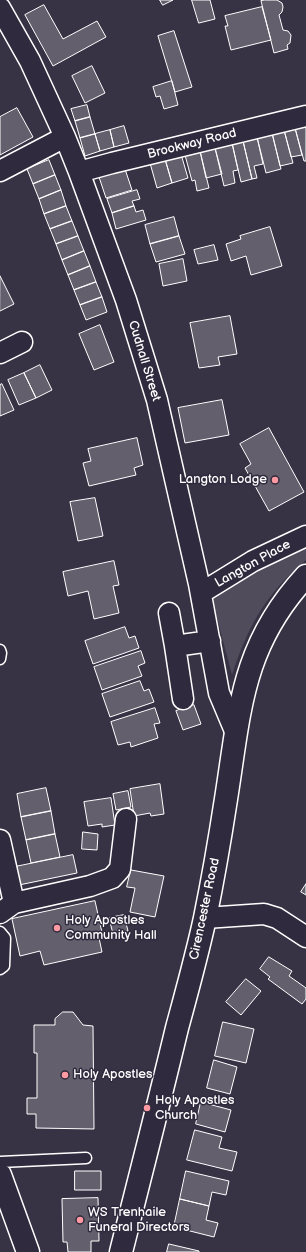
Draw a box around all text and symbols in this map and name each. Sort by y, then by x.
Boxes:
street label: Brookway Road [146,125,238,163]
street label: Cudnall Street [124,319,164,403]
place label: Langton Lodge [179,472,267,488]
marker: Langton Lodge [270,475,280,485]
street label: Langton Place [212,537,294,591]
street label: Cirencester Road [187,857,223,961]
place label: Holy Apostles Community Hall [65,913,157,944]
marker: Holy Apostles Community Hall [52,923,62,933]
place label: Holy Apostles [73,1067,152,1083]
marker: Holy Apostles [60,1070,70,1080]
place label: Holy Apostles Church [155,1093,234,1124]
marker: Holy Apostles Church [142,1103,152,1113]
place label: WS Trenhaile Funeral Directors [88,1205,190,1236]
marker: WS Trenhaile Funeral Directors [75,1215,85,1225]

